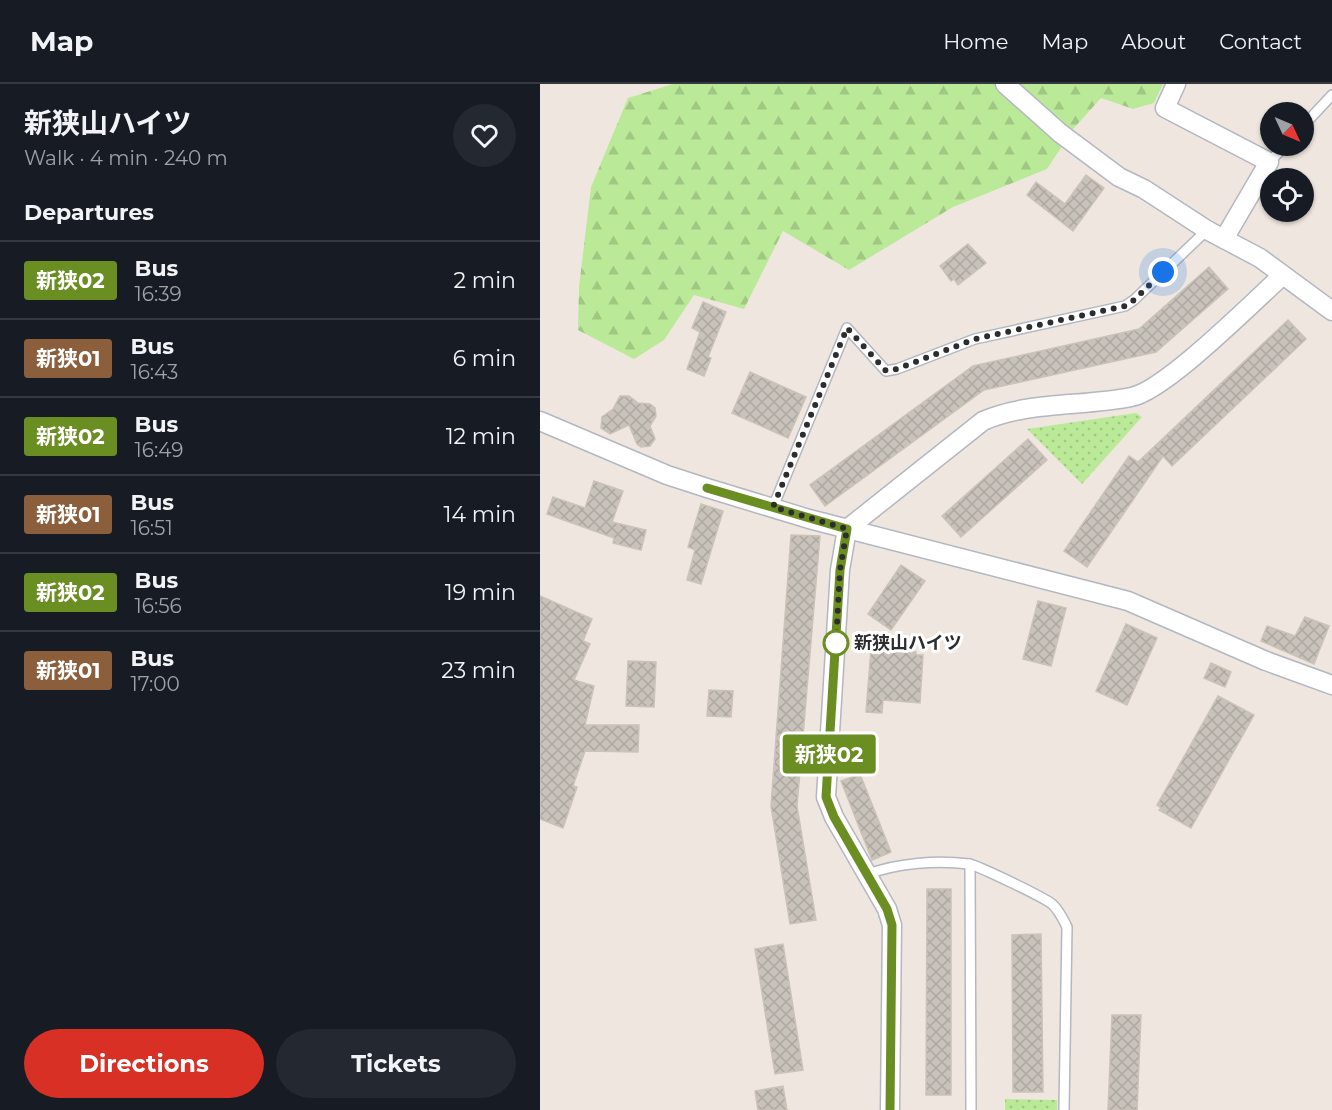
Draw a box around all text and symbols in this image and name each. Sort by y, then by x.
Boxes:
text: Map [30,24,93,58]
text: Home [943,29,1008,54]
text: Map [1041,29,1088,54]
text: About [1121,29,1186,54]
text: Contact [1219,29,1302,54]
north arrow [1260,102,1314,156]
map controls [1260,102,1314,222]
button: heart [453,104,516,167]
text: 新狭山ハイツ [24,106,191,140]
text: Walk · 4 min · 240 m [24,146,228,170]
button: locate [1260,168,1314,222]
text: Departures [24,199,154,226]
text: Bus [135,255,178,282]
your location [1148,257,1178,287]
text: 2 min [454,267,516,294]
text: 新狭02 [36,268,105,293]
text: 16:39 [135,282,182,306]
text: Bus [130,333,174,360]
text: 6 min [453,345,516,372]
text: 新狭01 [36,346,100,371]
text: 16:43 [130,360,178,384]
text: Bus [135,411,178,438]
text: 12 min [446,423,516,450]
text: 新狭02 [36,424,105,449]
text: 16:49 [135,438,183,462]
text: Bus [130,489,174,516]
text: 14 min [444,501,516,528]
text: 新狭01 [36,502,100,527]
text: 16:51 [130,516,173,540]
text: Bus [135,567,178,594]
text: 19 min [445,579,516,606]
text: 新狭02 [36,580,105,605]
text: 16:56 [135,594,182,618]
marker: 新狭山ハイツ [823,630,849,656]
place label: 新狭山ハイツ [854,632,962,654]
text: Bus [130,645,174,672]
text: 23 min [441,657,516,684]
text: 新狭01 [36,658,100,683]
text: 17:00 [130,672,180,696]
line badge: 新狭02 [787,734,871,774]
text: 新狭02 [795,742,863,767]
button: Directions [24,1029,264,1098]
button: Tickets [276,1029,516,1098]

